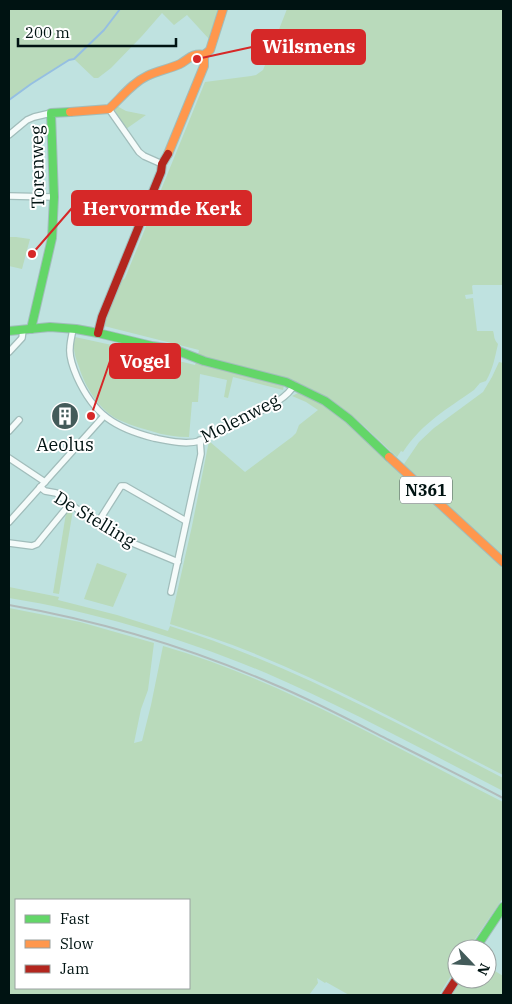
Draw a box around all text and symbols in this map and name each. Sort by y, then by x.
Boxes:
scale bar [18,15,175,47]
text: 200 m [25,23,70,42]
callout: Wilsmens [252,30,365,64]
text: Wilsmens [263,34,355,58]
street label: Torenweg [25,125,49,209]
callout: Hervormde Kerk [72,191,251,225]
text: Hervormde Kerk [83,196,241,220]
callout: Vogel [110,344,180,378]
text: Vogel [120,349,170,373]
street label: Molenweg [197,388,283,448]
building icon: Aeolus [50,401,80,431]
place label: Aeolus [36,433,94,456]
road number: N361 [400,476,452,504]
street label: De Stelling [50,486,140,552]
legend [15,899,190,989]
text: Fast [60,909,90,928]
text: Slow [60,934,94,953]
north arrow [447,939,497,989]
text: Jam [60,959,89,978]
text: N [473,961,494,978]

